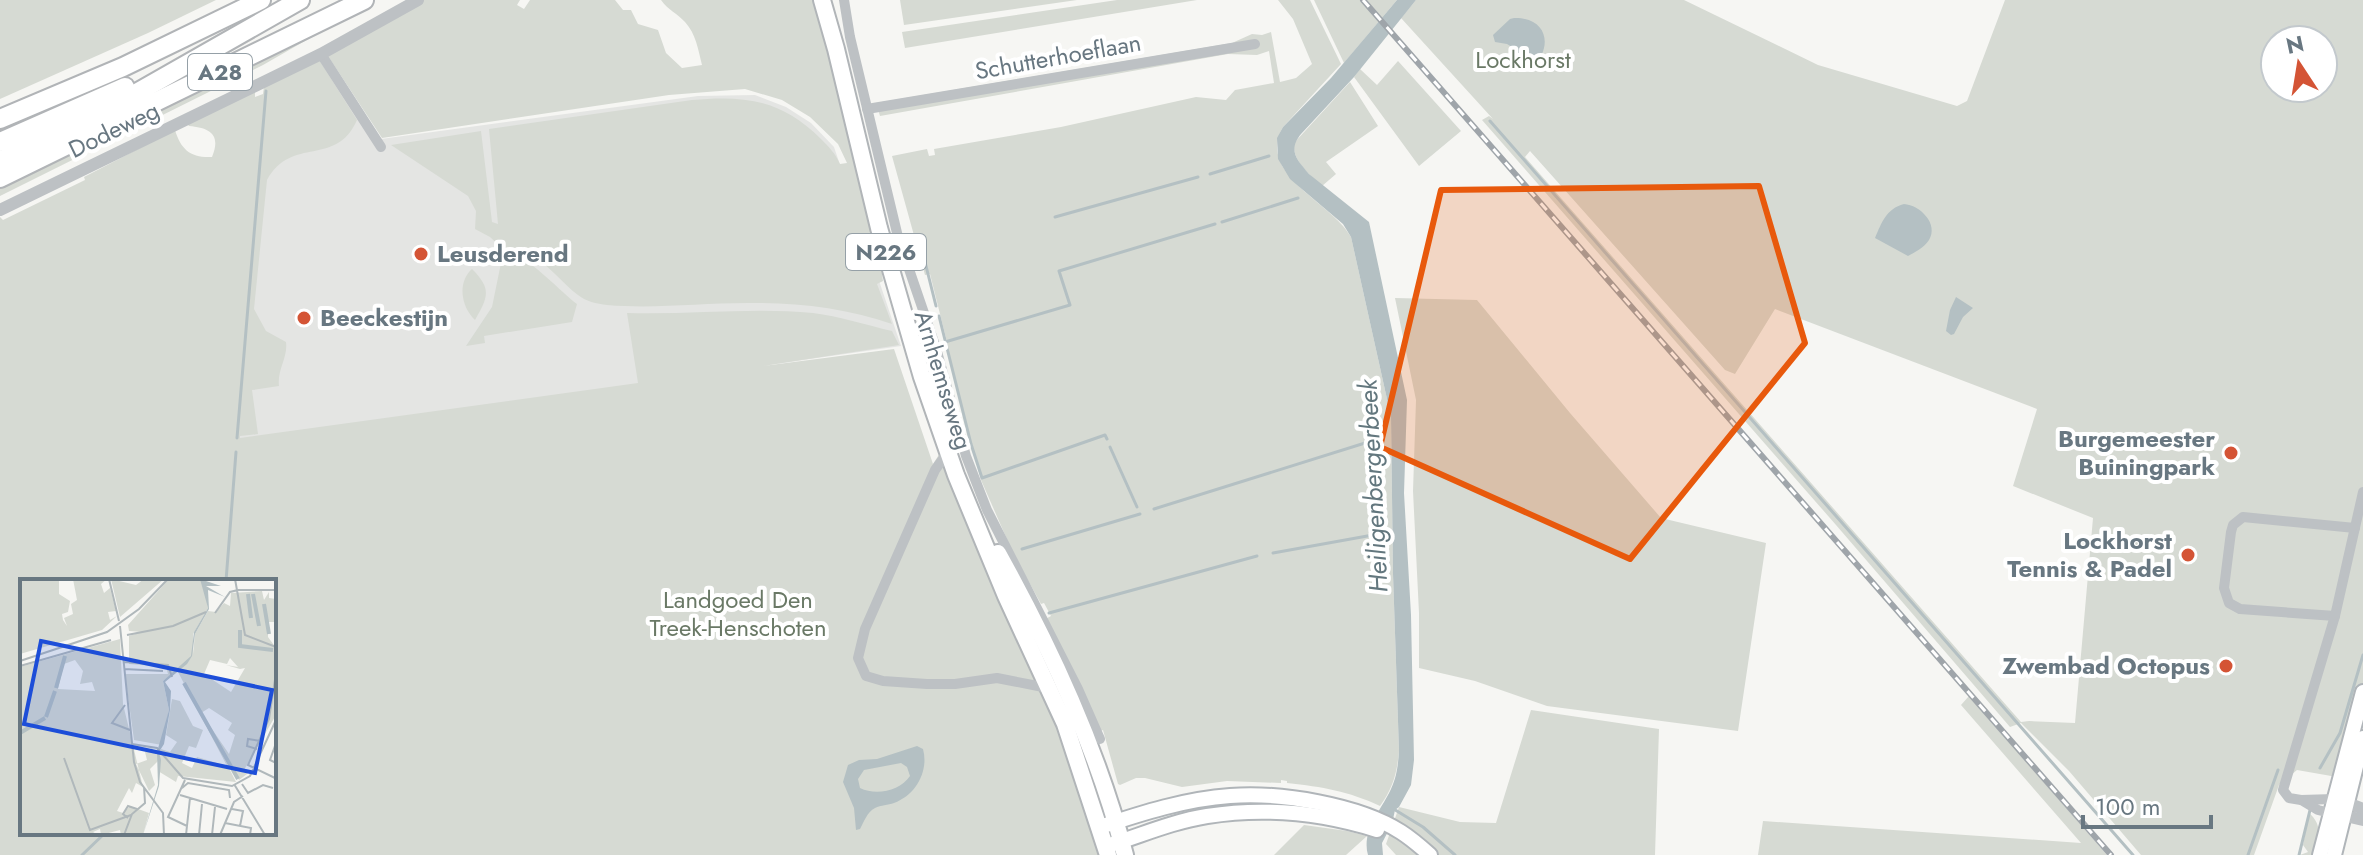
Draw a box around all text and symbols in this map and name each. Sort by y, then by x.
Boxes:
north arrow [2259,24,2339,104]
street label: Schutterhoeflaan [972,25,1144,88]
text: N [2283,27,2307,62]
park label: Lockhorst [1475,42,1571,77]
road number: A28 [188,54,252,90]
street label: Dodeweg [62,93,165,167]
road number: N226 [846,234,926,270]
place label: Leusderend [437,236,569,271]
marker: Leusderend [412,245,430,263]
place label: Beeckestijn [320,300,448,335]
street label: Arnhemseweg [906,306,981,454]
marker: Beeckestijn [295,309,313,327]
water label: Heiligenbergerbeek [1348,376,1398,594]
place label: Burgemeester Buiningpark [2058,421,2215,484]
marker: Burgemeester Buiningpark [2222,444,2240,462]
place label: Lockhorst Tennis & Padel [2007,523,2172,586]
marker: Lockhorst Tennis & Padel [2179,546,2197,564]
inset map [20,579,276,835]
park label: Landgoed Den Treek-Henschoten [649,582,827,645]
place label: Zwembad Octopus [2002,648,2210,683]
marker: Zwembad Octopus [2217,657,2235,675]
scale bar [2083,779,2211,829]
text: 100 m [2095,789,2161,824]

